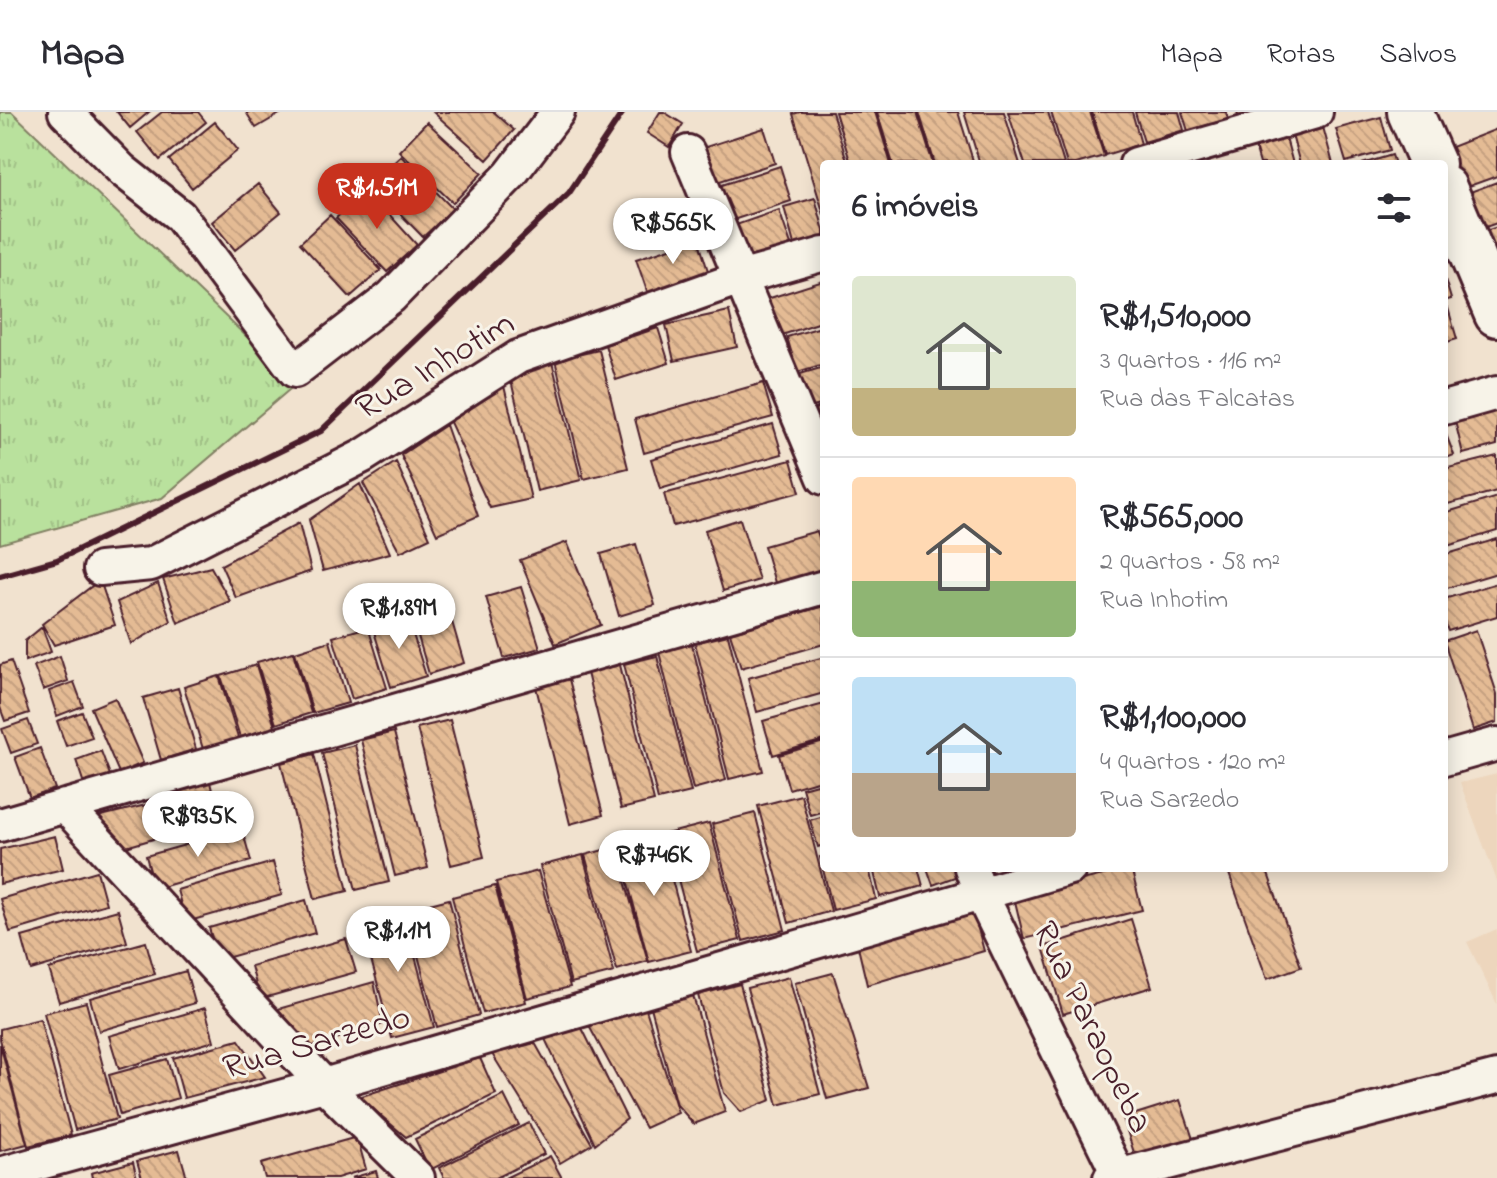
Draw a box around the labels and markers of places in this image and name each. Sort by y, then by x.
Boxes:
pin: R$1.51M [303,163,451,231]
pin: R$565K [608,198,738,266]
pin: R$1.89M [325,583,473,651]
pin: R$935K [133,791,263,859]
pin: R$746K [589,830,719,898]
pin: R$1.1M [333,906,463,974]

